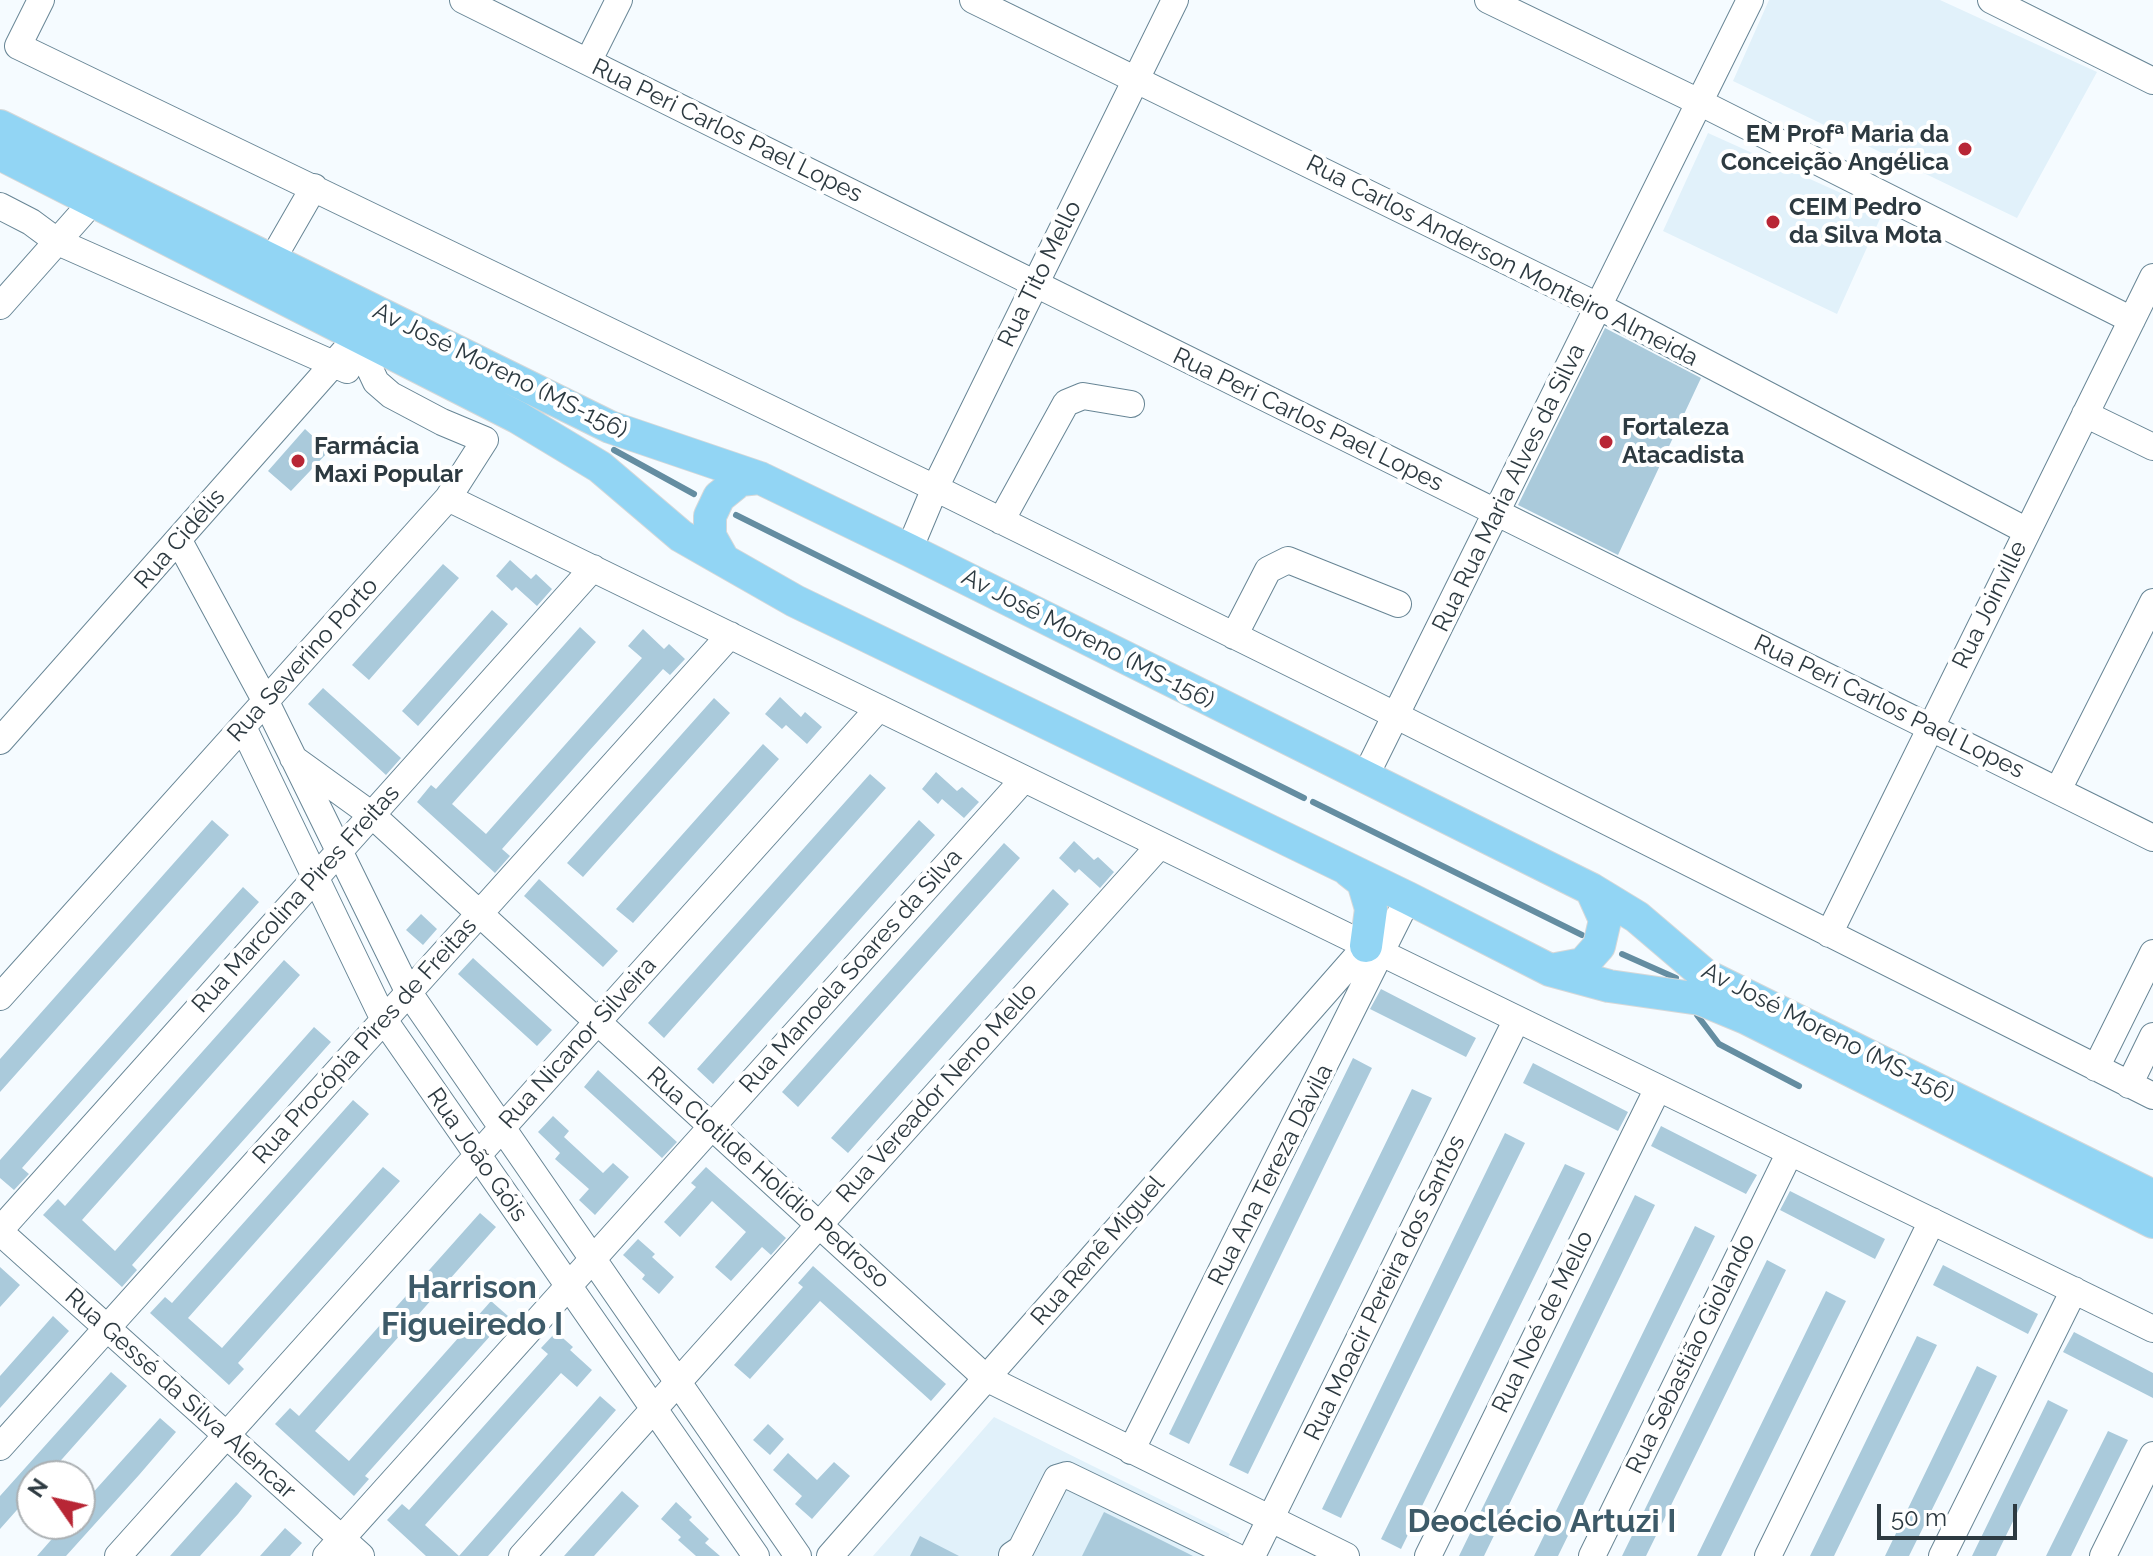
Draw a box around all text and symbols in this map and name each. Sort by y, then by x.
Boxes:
street label: Rua Peri Carlos Pael Lopes [587,53,867,209]
place label: EM Profª Maria da Conceição Angélica [1721,121,1949,177]
marker: EM Profª Maria da Conceição Angélica [1956,140,1974,158]
street label: Rua Carlos Anderson Monteiro Almeida [1301,149,1703,373]
place label: CEIM Pedro da Silva Mota [1789,194,1942,250]
street label: Rua Tito Mello [992,196,1088,352]
marker: CEIM Pedro da Silva Mota [1764,213,1782,231]
street label: Av José Moreno (MS-156) [368,297,632,445]
street label: Rua Rua Maria Alves da Silva [1427,339,1591,637]
street label: Rua Peri Carlos Pael Lopes [1168,342,1448,498]
place label: Fortaleza Atacadista [1622,414,1744,470]
place label: Farmácia Maxi Popular [314,433,463,489]
marker: Fortaleza Atacadista [1597,433,1615,451]
marker: Farmácia Maxi Popular [289,452,307,470]
street label: Rua Cidélis [129,483,231,595]
street label: Rua Joinville [1947,536,2033,674]
street label: Av José Moreno (MS-156) [957,563,1219,715]
street label: Rua Severino Porto [222,572,384,748]
street label: Rua Peri Carlos Pael Lopes [1749,629,2029,785]
street label: Rua Marcolina Pires Freitas [186,779,406,1019]
street label: Rua Manoela Soares da Silva [734,843,968,1099]
street label: Rua Procópia Pires de Freitas [247,912,483,1170]
street label: Rua Nicanor Silveira [493,951,663,1135]
street label: Av José Moreno (MS-156) [1697,957,1959,1109]
street label: Rua Vereador Neno Mello [831,977,1043,1209]
street label: Rua Ana Tereza Dávila [1203,1059,1339,1291]
street label: Rua Clotilde Holídio Pedroso [641,1061,895,1295]
street label: Rua João Góis [420,1083,534,1227]
street label: Rua Moacir Pereira dos Santos [1298,1131,1472,1445]
street label: Rua Renê Miguel [1025,1170,1171,1332]
street label: Rua Noé de Mello [1486,1226,1600,1418]
street label: Rua Sebastião Giolando [1620,1229,1762,1479]
district label: Harrison Figueiredo I [381,1269,563,1344]
street label: Rua Gessé da Silva Alencar [59,1283,301,1505]
north arrow [16,1460,96,1540]
text: N [22,1473,53,1502]
scale bar [1881,1488,2021,1538]
district label: Deoclécio Artuzi I [1408,1503,1676,1541]
text: 50 m [1891,1503,1947,1532]

